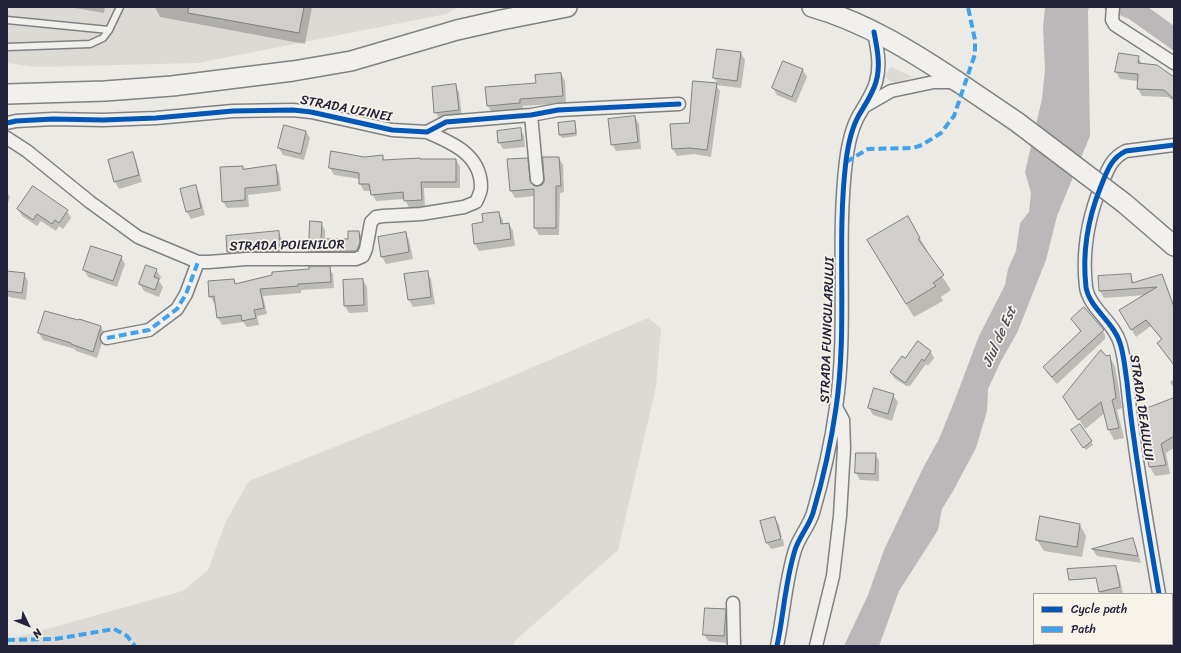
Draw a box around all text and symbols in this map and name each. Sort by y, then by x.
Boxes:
street label: STRADA UZINEI [299,92,393,126]
street label: STRADA POIENILOR [229,237,345,255]
street label: STRADA FUNICULARULUI [818,257,838,403]
water label: Jiul de Est [979,304,1021,370]
street label: STRADA DEALULUI [1126,354,1156,462]
legend [1033,593,1173,645]
text: Cycle path [1071,598,1127,620]
north arrow [8,605,48,645]
text: Path [1071,618,1096,640]
text: N [28,624,47,643]

